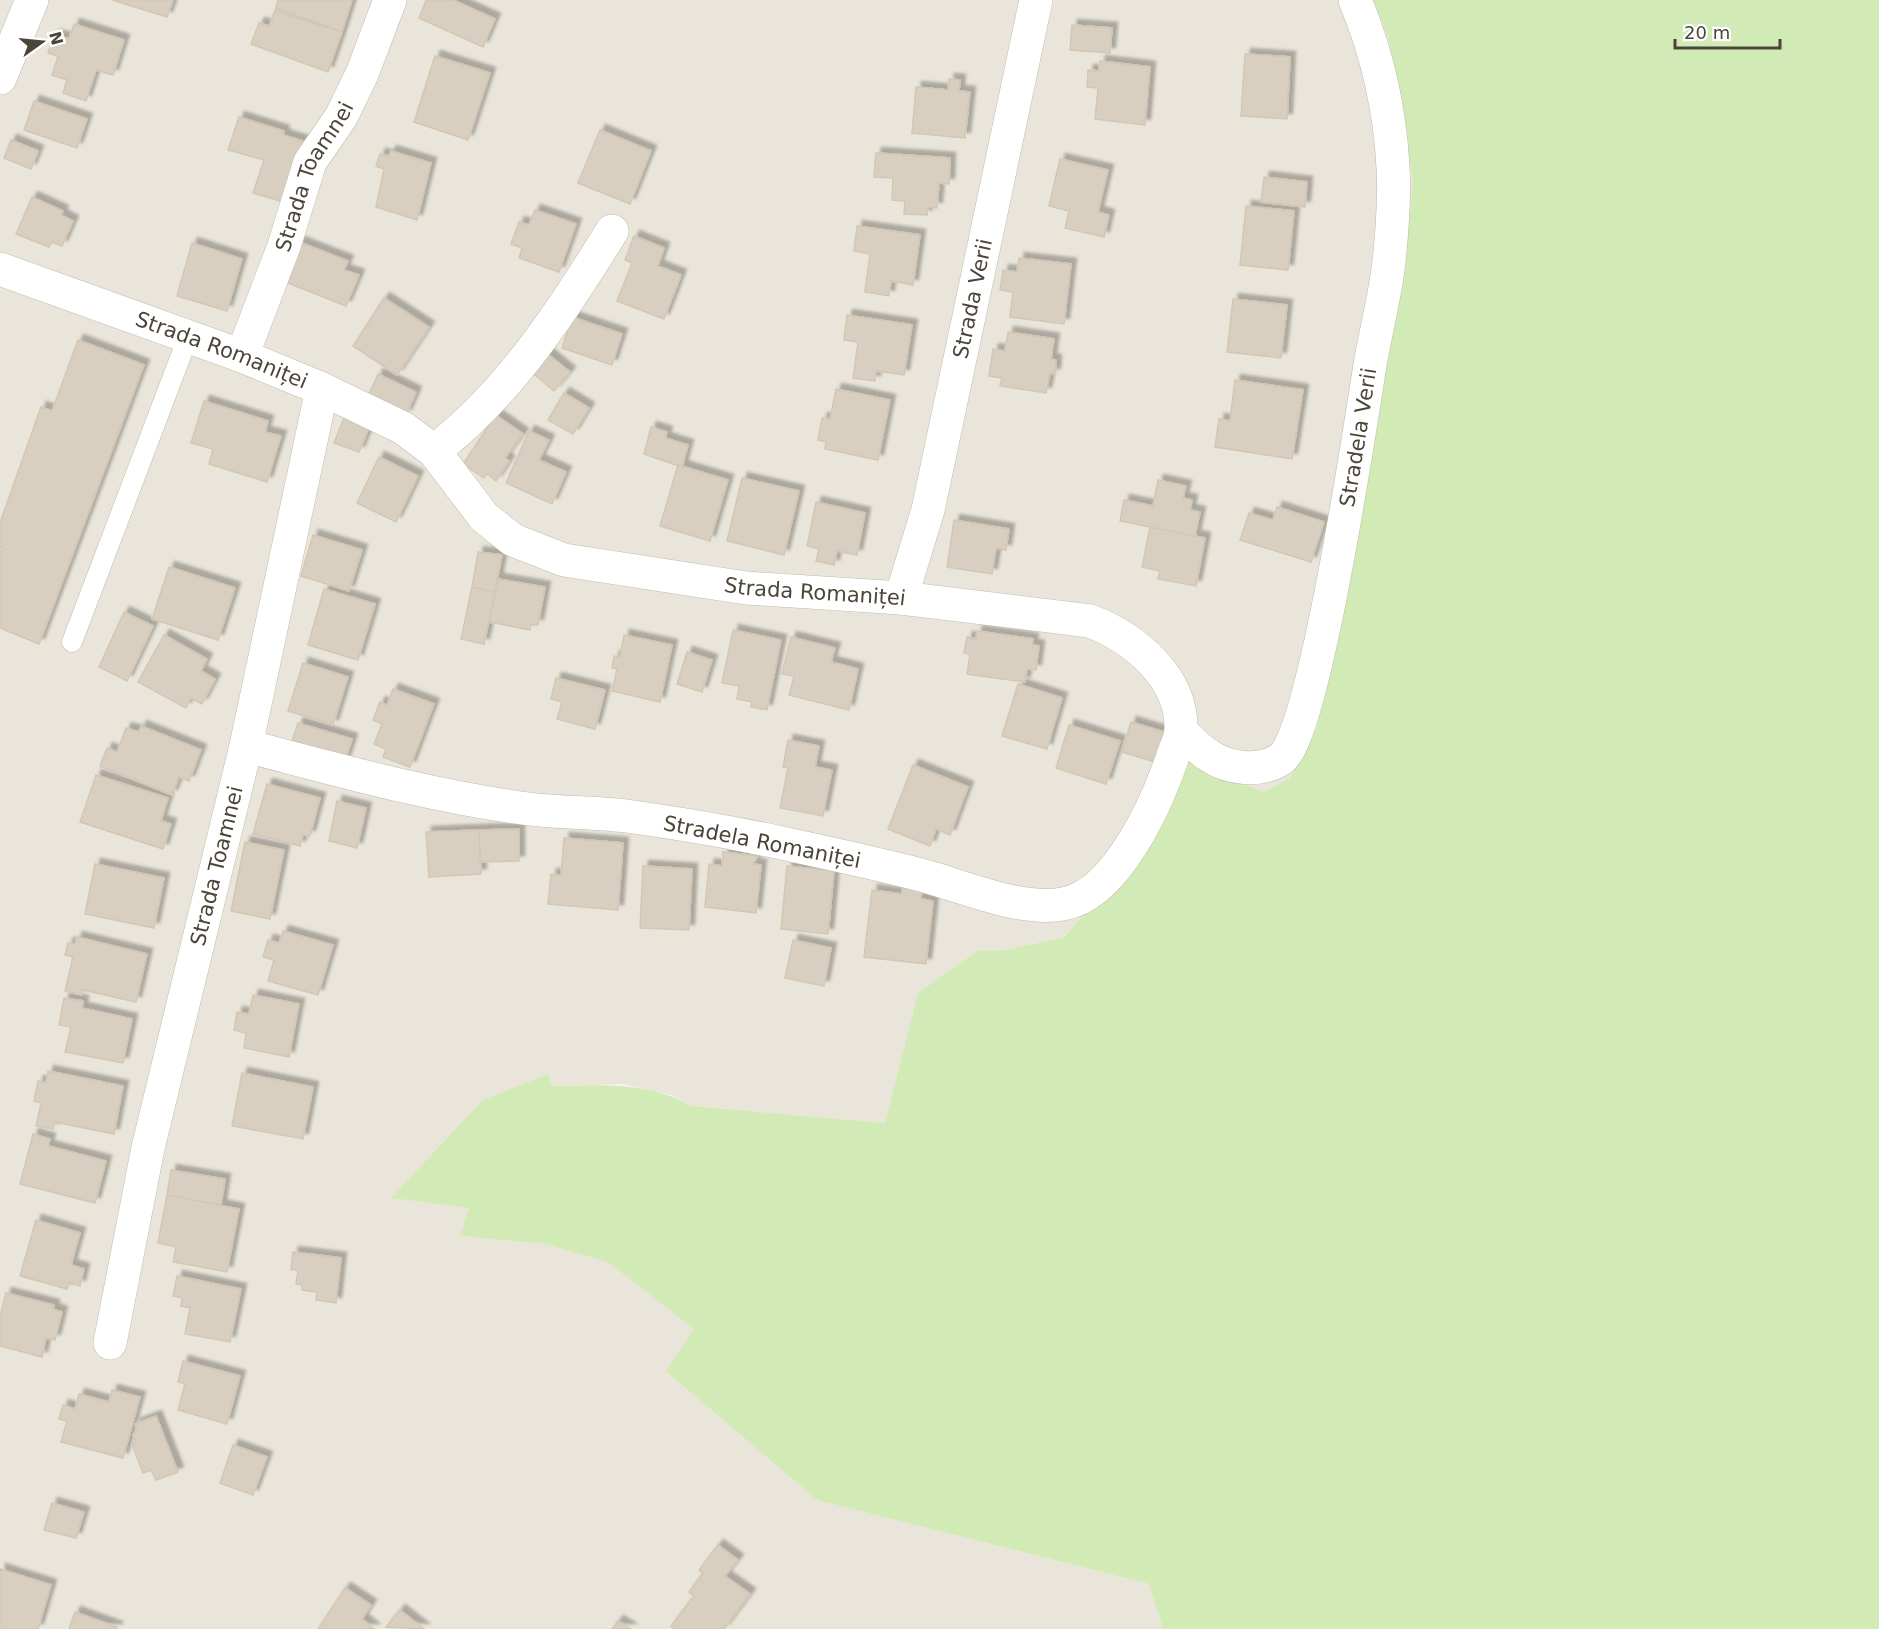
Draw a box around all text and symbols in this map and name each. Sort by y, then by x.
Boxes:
north arrow [12,12,72,72]
scale bar [1675,12,1780,50]
text: 20 m [1684,22,1730,43]
text: N [45,29,67,47]
street label: Strada Toamnei [271,98,359,255]
street label: Strada Verii [948,237,997,361]
street label: Strada Romaniței [132,307,311,394]
street label: Stradela Verii [1335,366,1381,509]
street label: Strada Romaniței [722,573,907,610]
street label: Strada Toamnei [186,784,248,948]
street label: Stradela Romaniței [661,811,863,873]

